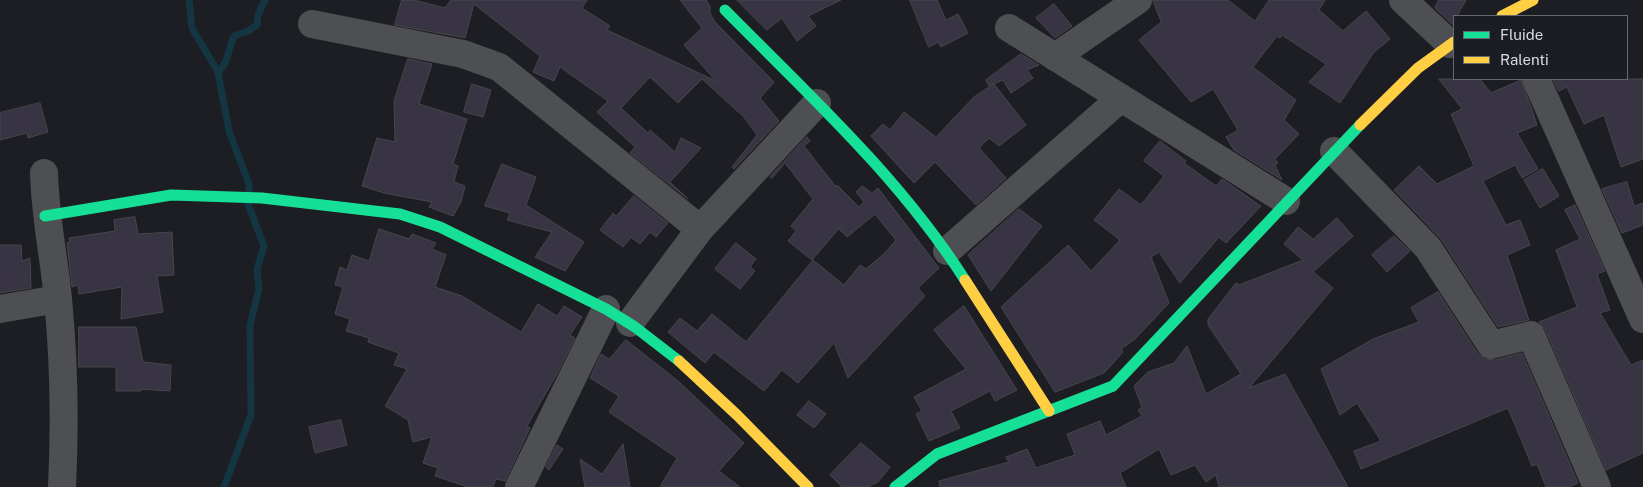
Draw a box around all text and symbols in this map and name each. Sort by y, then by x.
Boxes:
legend [1453,15,1628,80]
text: Fluide [1500,26,1543,43]
text: Ralenti [1500,51,1549,68]

